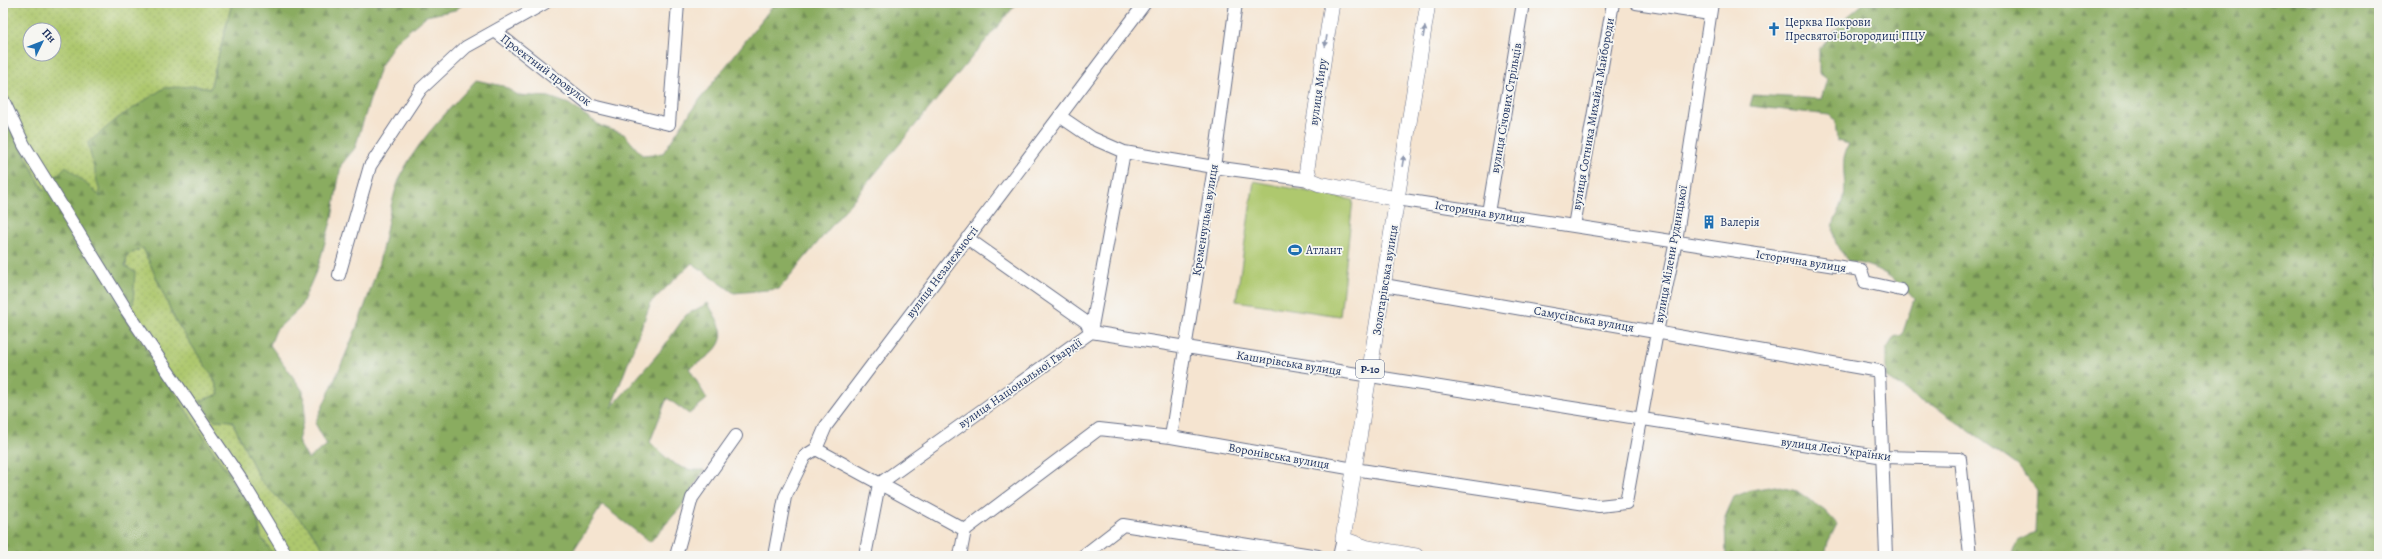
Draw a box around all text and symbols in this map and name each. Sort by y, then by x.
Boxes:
place label: Церква Покрови Пресвятої Богородиці ПЦУ [1785,14,1925,44]
street label: вулиця Сотника Михайла Майбороди [1568,17,1618,211]
church icon: Церква Покрови Пресвятої Богородиці ПЦУ [1766,21,1782,37]
north arrow [22,22,62,62]
text: Пн [39,25,60,46]
one-way arrow [1421,26,1427,38]
street label: Проектний провулок [497,31,595,109]
one-way arrow [1323,35,1329,48]
street label: вулиця Січових Стрільців [1487,41,1525,174]
street label: вулиця Миру [1305,57,1331,127]
one-way arrow [1401,155,1407,167]
street label: Кременчуцька вулиця [1188,163,1222,277]
street label: вулиця Мілени Рудницької [1651,183,1691,324]
street label: Історична вулиця [1434,197,1527,227]
building icon: Валерія [1701,214,1717,230]
place label: Валерія [1720,214,1760,230]
street label: вулиця Незалежності [902,223,982,321]
street label: Золотарівська вулиця [1368,223,1402,336]
sports icon: Атлант [1287,242,1303,258]
place label: Атлант [1305,242,1343,258]
street label: Історична вулиця [1755,246,1848,276]
street label: Самусівська вулиця [1533,302,1636,336]
street label: вулиця Національної Гвардії [955,334,1086,432]
street label: Каширівська вулиця [1235,347,1343,379]
road number: Р-10 [1356,360,1384,378]
street label: вулиця Лесі Українки [1780,433,1892,465]
street label: Воронівська вулиця [1227,439,1331,473]

